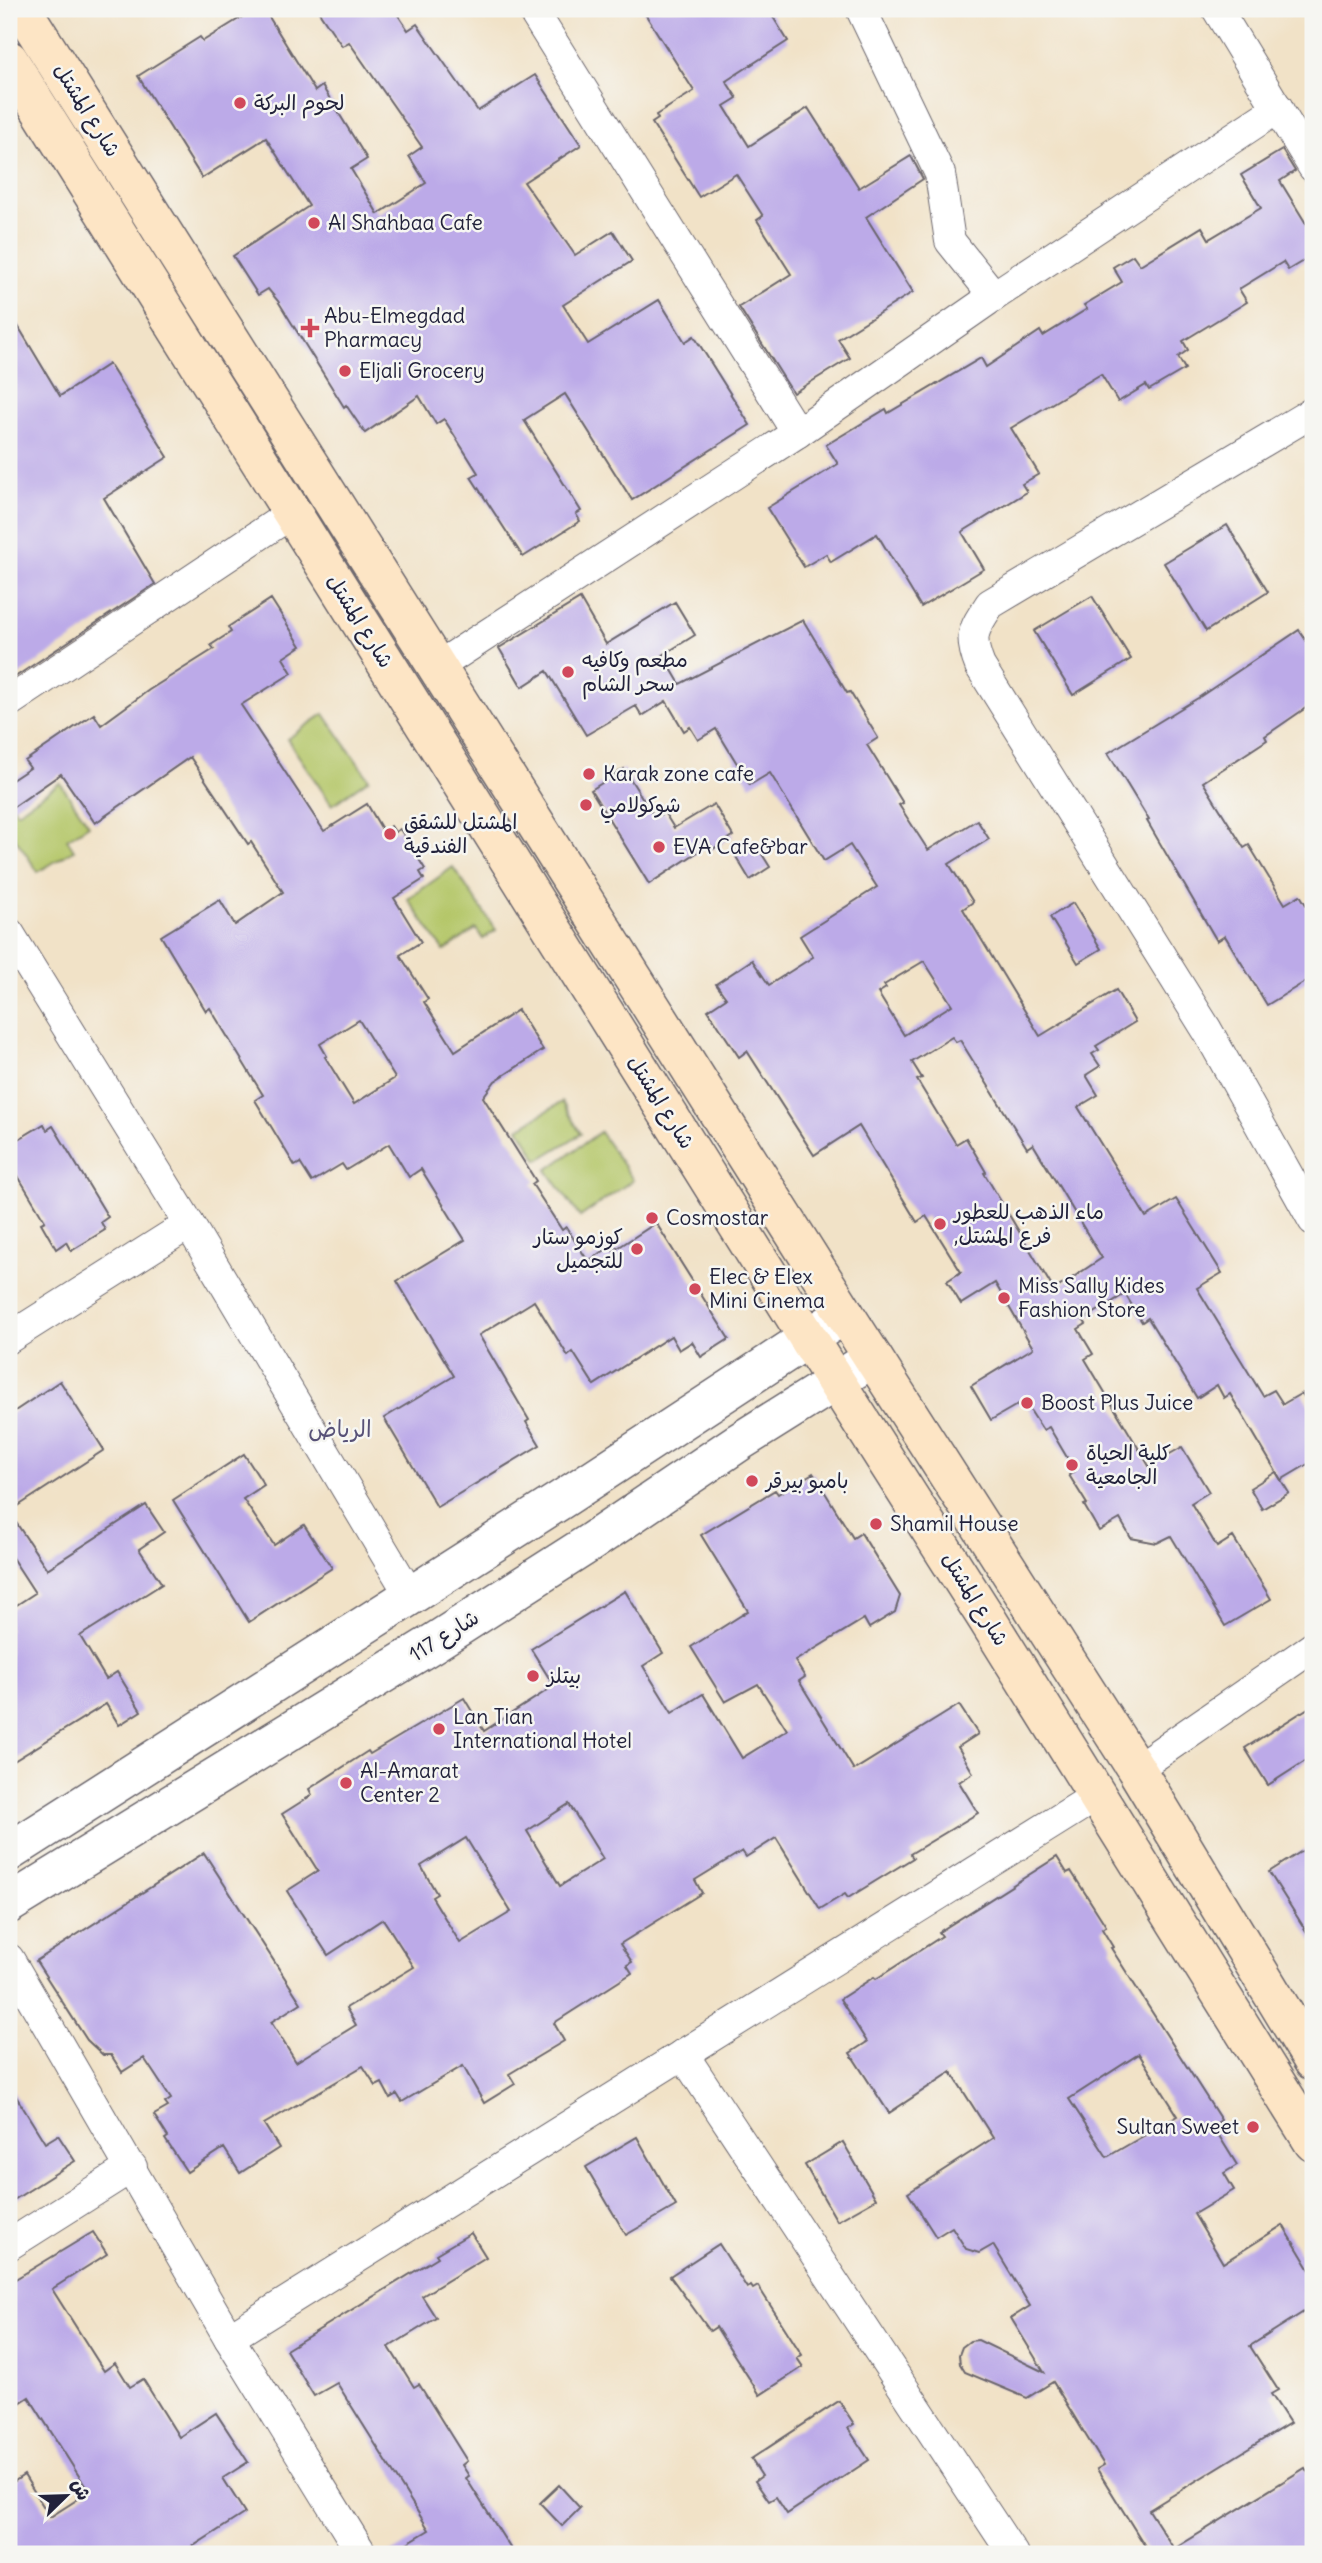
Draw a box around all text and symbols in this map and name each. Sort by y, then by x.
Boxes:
street label: شارع المشتل [46,58,127,163]
place label: لحوم البركة [254,89,345,119]
marker: لحوم البركة [232,95,248,111]
place label: Al Shahbaa Cafe [328,209,483,236]
marker: Al Shahbaa Cafe [306,215,322,231]
place label: Abu-Elmegdad Pharmacy [324,302,465,353]
marker: Abu-Elmegdad Pharmacy [302,320,318,336]
place label: Eljali Grocery [359,357,485,384]
marker: Eljali Grocery [337,363,353,379]
street label: شارع المشتل [319,569,400,674]
place label: مطعم وكافيه سحر الشام [582,646,688,700]
marker: مطعم وكافيه سحر الشام [560,664,576,680]
place label: Karak zone cafe [603,760,754,787]
marker: Karak zone cafe [581,766,597,782]
place label: شوكولامي [600,791,681,824]
marker: شوكولامي [578,797,594,813]
place label: المشتل للشقق الفندقية [404,808,517,859]
marker: المشتل للشقق الفندقية [382,826,398,842]
place label: EVA Cafe&bar [673,833,808,860]
marker: EVA Cafe&bar [651,839,667,855]
street label: شارع المشتل [620,1050,701,1155]
place label: ماء الذهب للعطور ,فرع المشتل [952,1198,1104,1250]
place label: Cosmostar [666,1204,769,1231]
marker: Cosmostar [644,1210,660,1226]
marker: ماء الذهب للعطور ,فرع المشتل [932,1216,948,1232]
place label: كوزمو ستار للتجميل [532,1223,623,1274]
marker: كوزمو ستار للتجميل [629,1241,645,1257]
place label: Elec & Elex Mini Cinema [709,1263,825,1314]
place label: Miss Sally Kides Fashion Store [1018,1272,1165,1323]
marker: Elec & Elex Mini Cinema [687,1281,703,1297]
marker: Miss Sally Kides Fashion Store [996,1290,1012,1306]
place label: Boost Plus Juice [1041,1389,1193,1416]
marker: Boost Plus Juice [1019,1395,1035,1411]
district label: الرياض [308,1414,372,1443]
place label: كلية الحياة الجامعية [1086,1439,1171,1490]
marker: كلية الحياة الجامعية [1064,1457,1080,1473]
place label: بامبو بيرقر [764,1467,849,1494]
marker: بامبو بيرقر [744,1473,760,1489]
place label: Shamil House [890,1510,1019,1537]
marker: Shamil House [868,1516,884,1532]
street label: شارع المشتل [934,1547,1015,1652]
street label: شارع 117 [404,1604,485,1669]
place label: بيتلز [545,1662,581,1689]
marker: بيتلز [525,1668,541,1684]
place label: Lan Tian International Hotel [453,1703,632,1754]
marker: Lan Tian International Hotel [431,1721,447,1737]
place label: Al-Amarat Center 2 [360,1757,458,1808]
marker: Al-Amarat Center 2 [338,1775,354,1791]
place label: Sultan Sweet [1116,2113,1239,2140]
marker: Sultan Sweet [1245,2119,1261,2135]
north arrow [32,2462,102,2532]
text: ش [67,2475,97,2504]

